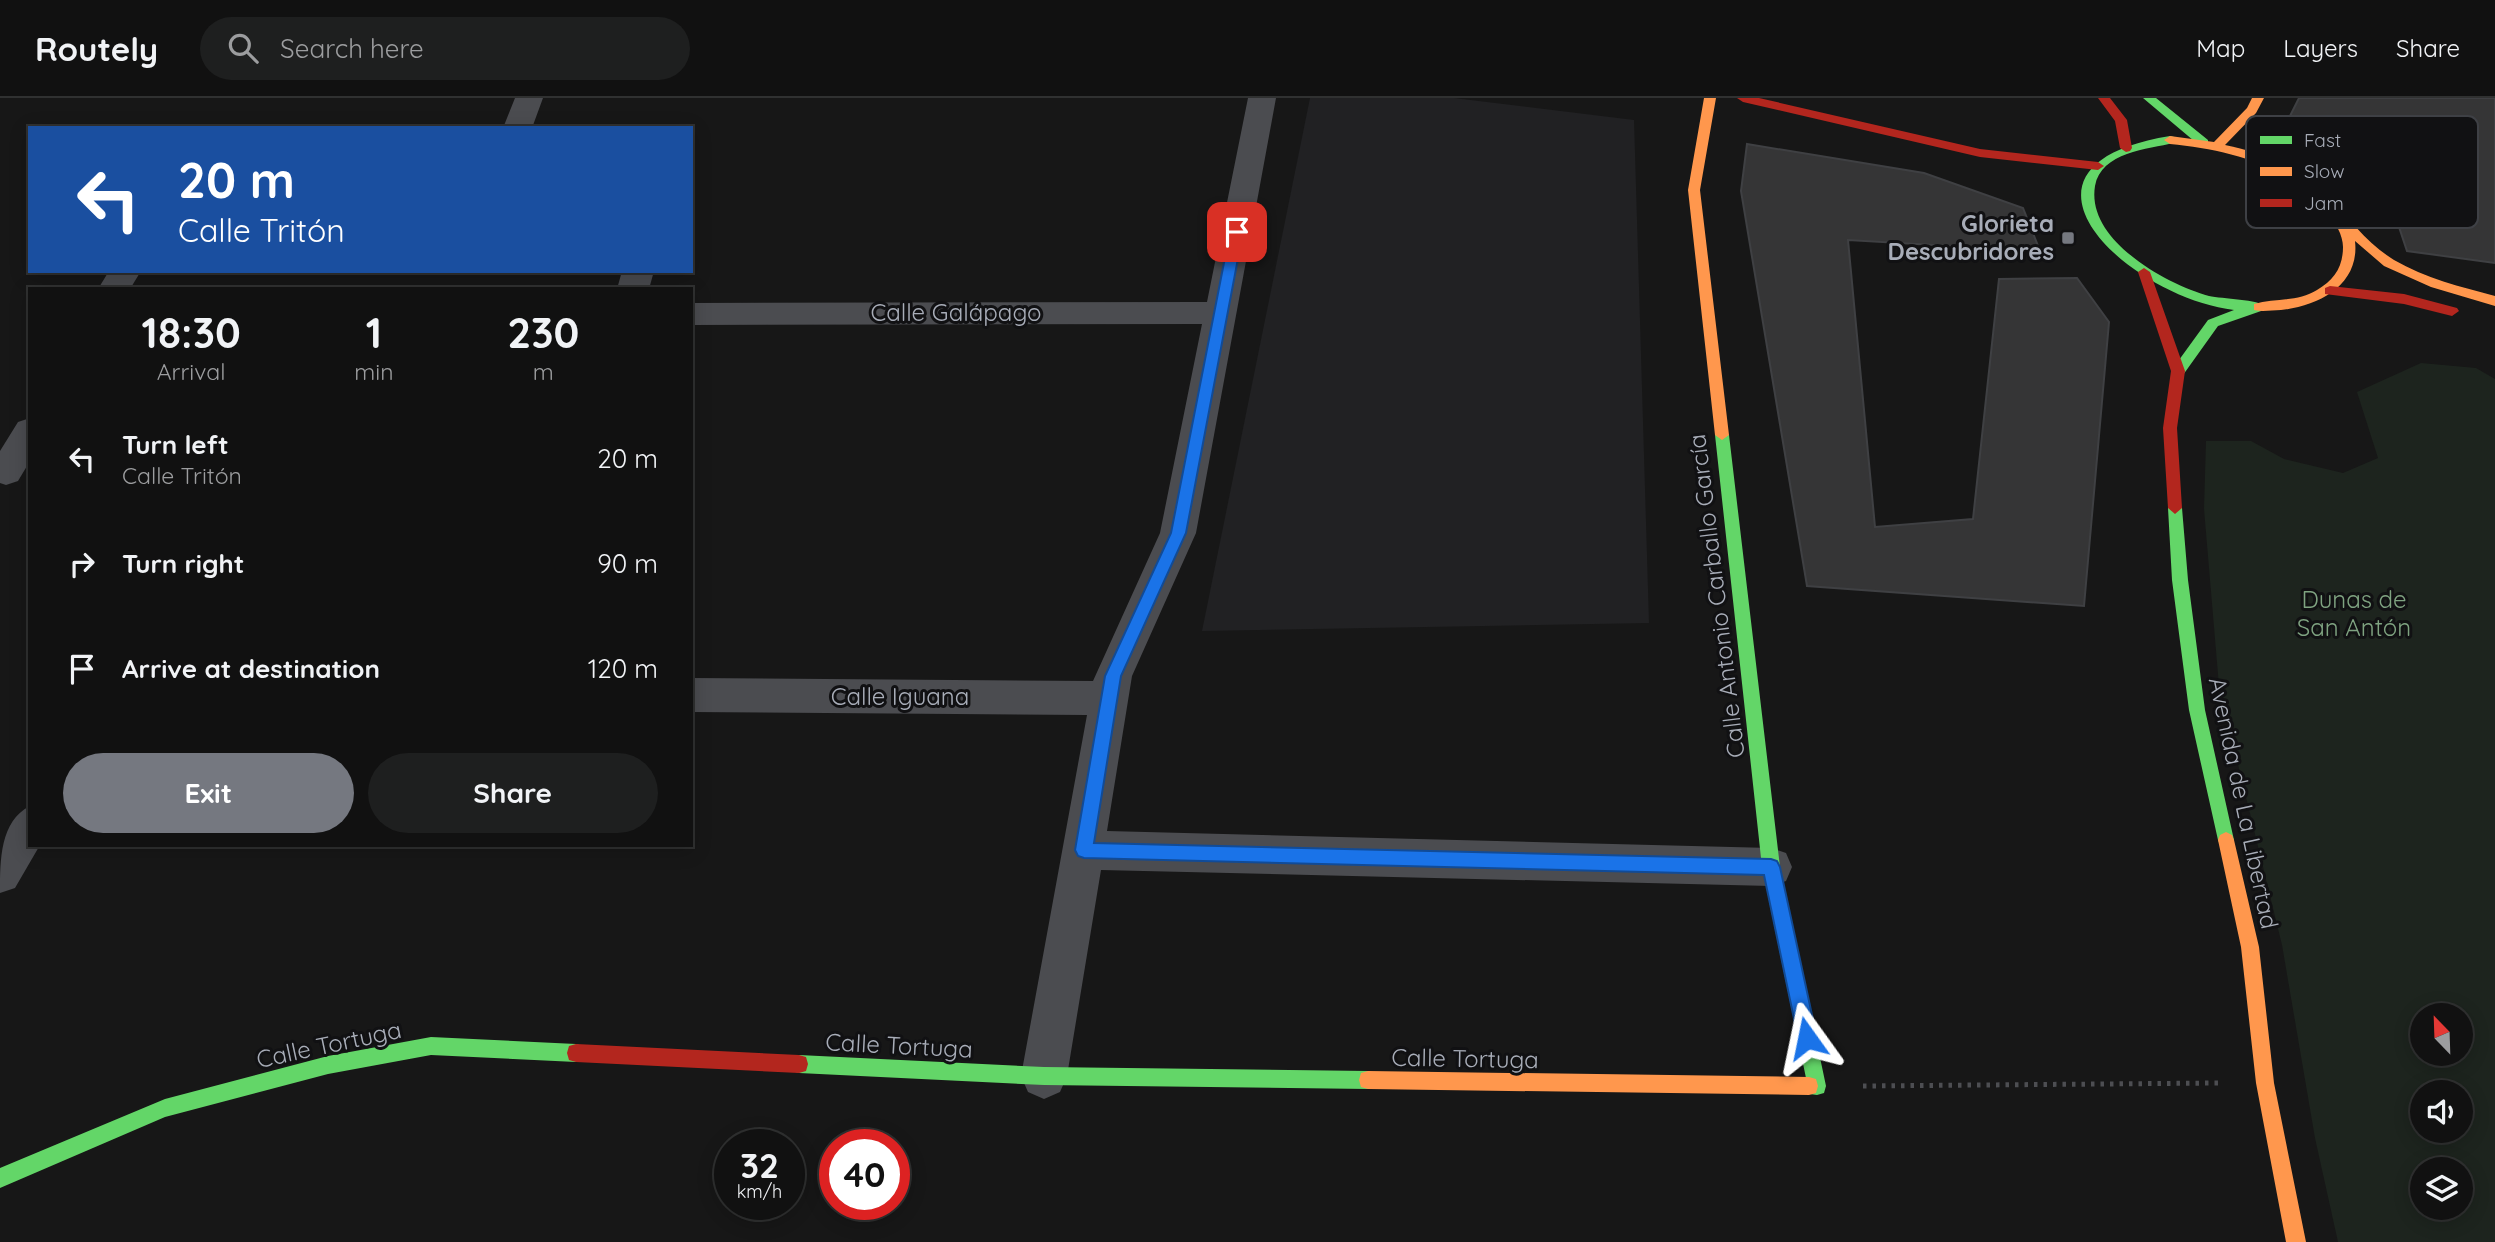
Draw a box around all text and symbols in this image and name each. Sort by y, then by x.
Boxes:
search box [200,17,690,80]
text: Routely [35,28,158,69]
icon: search [224,29,262,67]
text: Search here [280,32,424,65]
text: Map [2196,33,2245,63]
text: Layers [2283,33,2358,63]
text: Share [2396,33,2460,63]
legend [2246,116,2478,228]
text: Fast [2304,128,2341,152]
text: 20 m [178,149,295,210]
icon: left [63,154,154,245]
text: Slow [2304,159,2345,183]
text: Jam [2304,191,2344,215]
pin [1207,202,1267,262]
place label: Glorieta Descubridores [1888,208,2054,266]
text: Calle Tritón [178,210,345,250]
icon: arrive [1218,213,1256,251]
marker: Glorieta Descubridores [2060,230,2076,246]
street label: Calle Galápago [871,297,1041,327]
text: 18:30 [142,306,241,359]
text: 1 [366,306,382,359]
text: 230 [507,306,579,359]
text: Arrival [157,357,226,386]
text: min [354,357,394,386]
text: m [533,357,554,386]
text: Turn left [122,428,229,461]
street label: Calle Antonio Carballo García [1681,433,1751,760]
icon: left [63,440,101,478]
text: 20 m [597,442,658,475]
text: Calle Tritón [122,461,242,490]
icon: right [63,545,101,583]
text: Turn right [122,547,244,580]
text: 90 m [597,547,658,580]
park label: Dunas de San Antón [2297,584,2411,642]
icon: arrive [63,650,101,688]
text: Arrive at destination [122,652,380,685]
text: 120 m [588,652,658,685]
street label: Avenida de La Libertad [2203,674,2285,931]
street label: Calle Iguana [831,681,969,711]
button: Exit [63,753,354,833]
button: Share [368,753,658,833]
position arrow [1770,1001,1844,1075]
north arrow [2410,1003,2473,1066]
map controls [2410,1003,2473,1220]
street label: Calle Tortuga [254,1014,404,1074]
street label: Calle Tortuga [825,1026,973,1064]
street label: Calle Tortuga [1391,1042,1539,1074]
button: sound [2410,1080,2473,1143]
speed limit sign: 40 [819,1129,910,1220]
text: 32 [740,1143,779,1187]
button: layers [2410,1157,2473,1220]
text: km/h [737,1180,782,1203]

